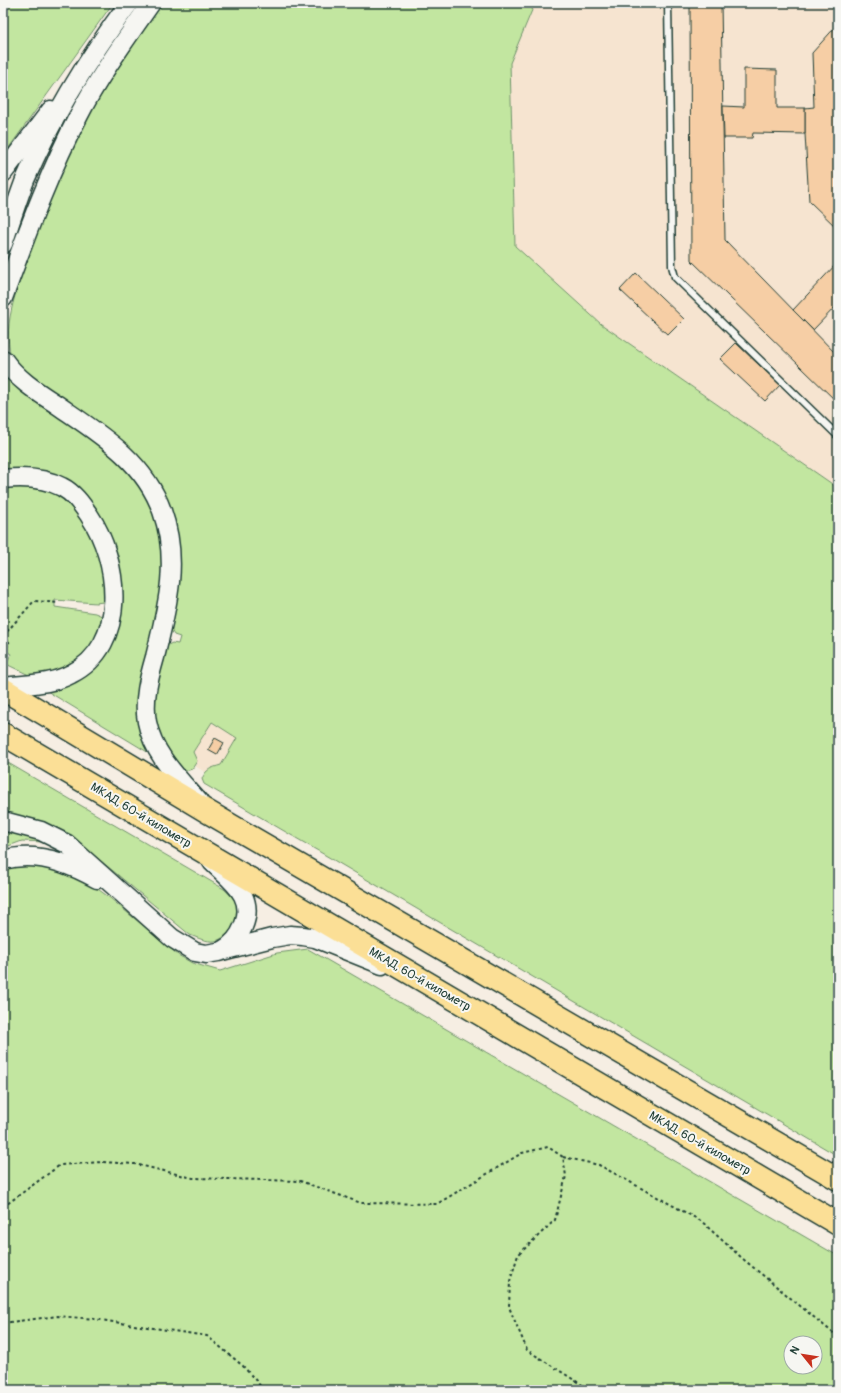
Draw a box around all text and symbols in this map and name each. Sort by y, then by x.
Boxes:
street label: МКАД, 60-й километр [88,779,194,852]
street label: МКАД, 60-й километр [366,944,473,1015]
street label: МКАД, 60-й километр [646,1108,753,1179]
north arrow [783,1335,823,1375]
text: N [787,1343,803,1357]

